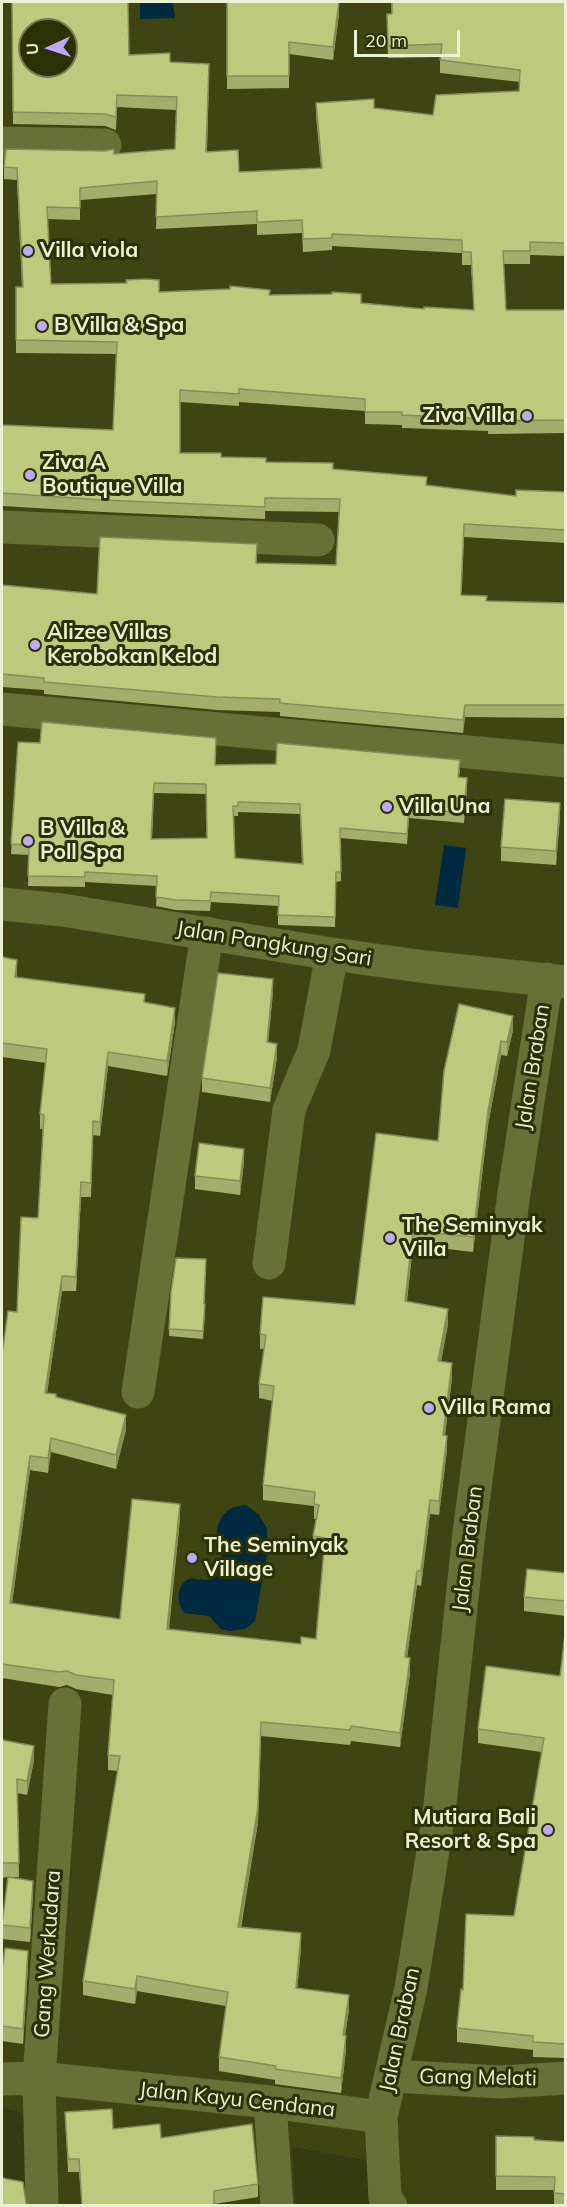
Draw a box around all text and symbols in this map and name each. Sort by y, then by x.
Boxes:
north arrow [18,18,78,78]
scale bar [357,18,464,56]
text: 20 m [365,29,407,52]
text: U [22,42,42,55]
place label: Villa viola [40,238,138,264]
marker: Villa viola [21,244,35,258]
place label: B Villa & Spa [54,313,184,339]
marker: B Villa & Spa [35,319,49,333]
place label: Ziva Villa [422,403,515,429]
marker: Ziva Villa [520,409,534,423]
place label: Ziva A Boutique Villa [42,450,182,500]
marker: Ziva A Boutique Villa [23,468,37,482]
place label: Alizee Villas Kerobokan Kelod [47,620,217,670]
marker: Alizee Villas Kerobokan Kelod [28,638,42,652]
place label: Villa Una [399,794,491,820]
marker: Villa Una [380,800,394,814]
place label: B Villa & Poll Spa [40,816,125,866]
marker: B Villa & Poll Spa [21,834,35,848]
street label: Jalan Pangkung Sari [175,916,373,972]
street label: Jalan Braban [511,1002,555,1132]
place label: The Seminyak Villa [402,1213,543,1263]
marker: The Seminyak Villa [383,1231,397,1245]
place label: Villa Rama [441,1395,551,1421]
marker: Villa Rama [422,1401,436,1415]
street label: Jalan Braban [448,1485,488,1613]
place label: The Seminyak Village [204,1533,345,1583]
marker: The Seminyak Village [185,1551,199,1565]
place label: Mutiara Bali Resort & Spa [405,1805,536,1855]
marker: Mutiara Bali Resort & Spa [541,1823,555,1837]
street label: Gang Werkudara [30,1869,66,2039]
street label: Jalan Braban [374,1965,426,2095]
street label: Gang Melati [419,2064,537,2092]
street label: Jalan Kayu Cendana [138,2077,336,2123]

